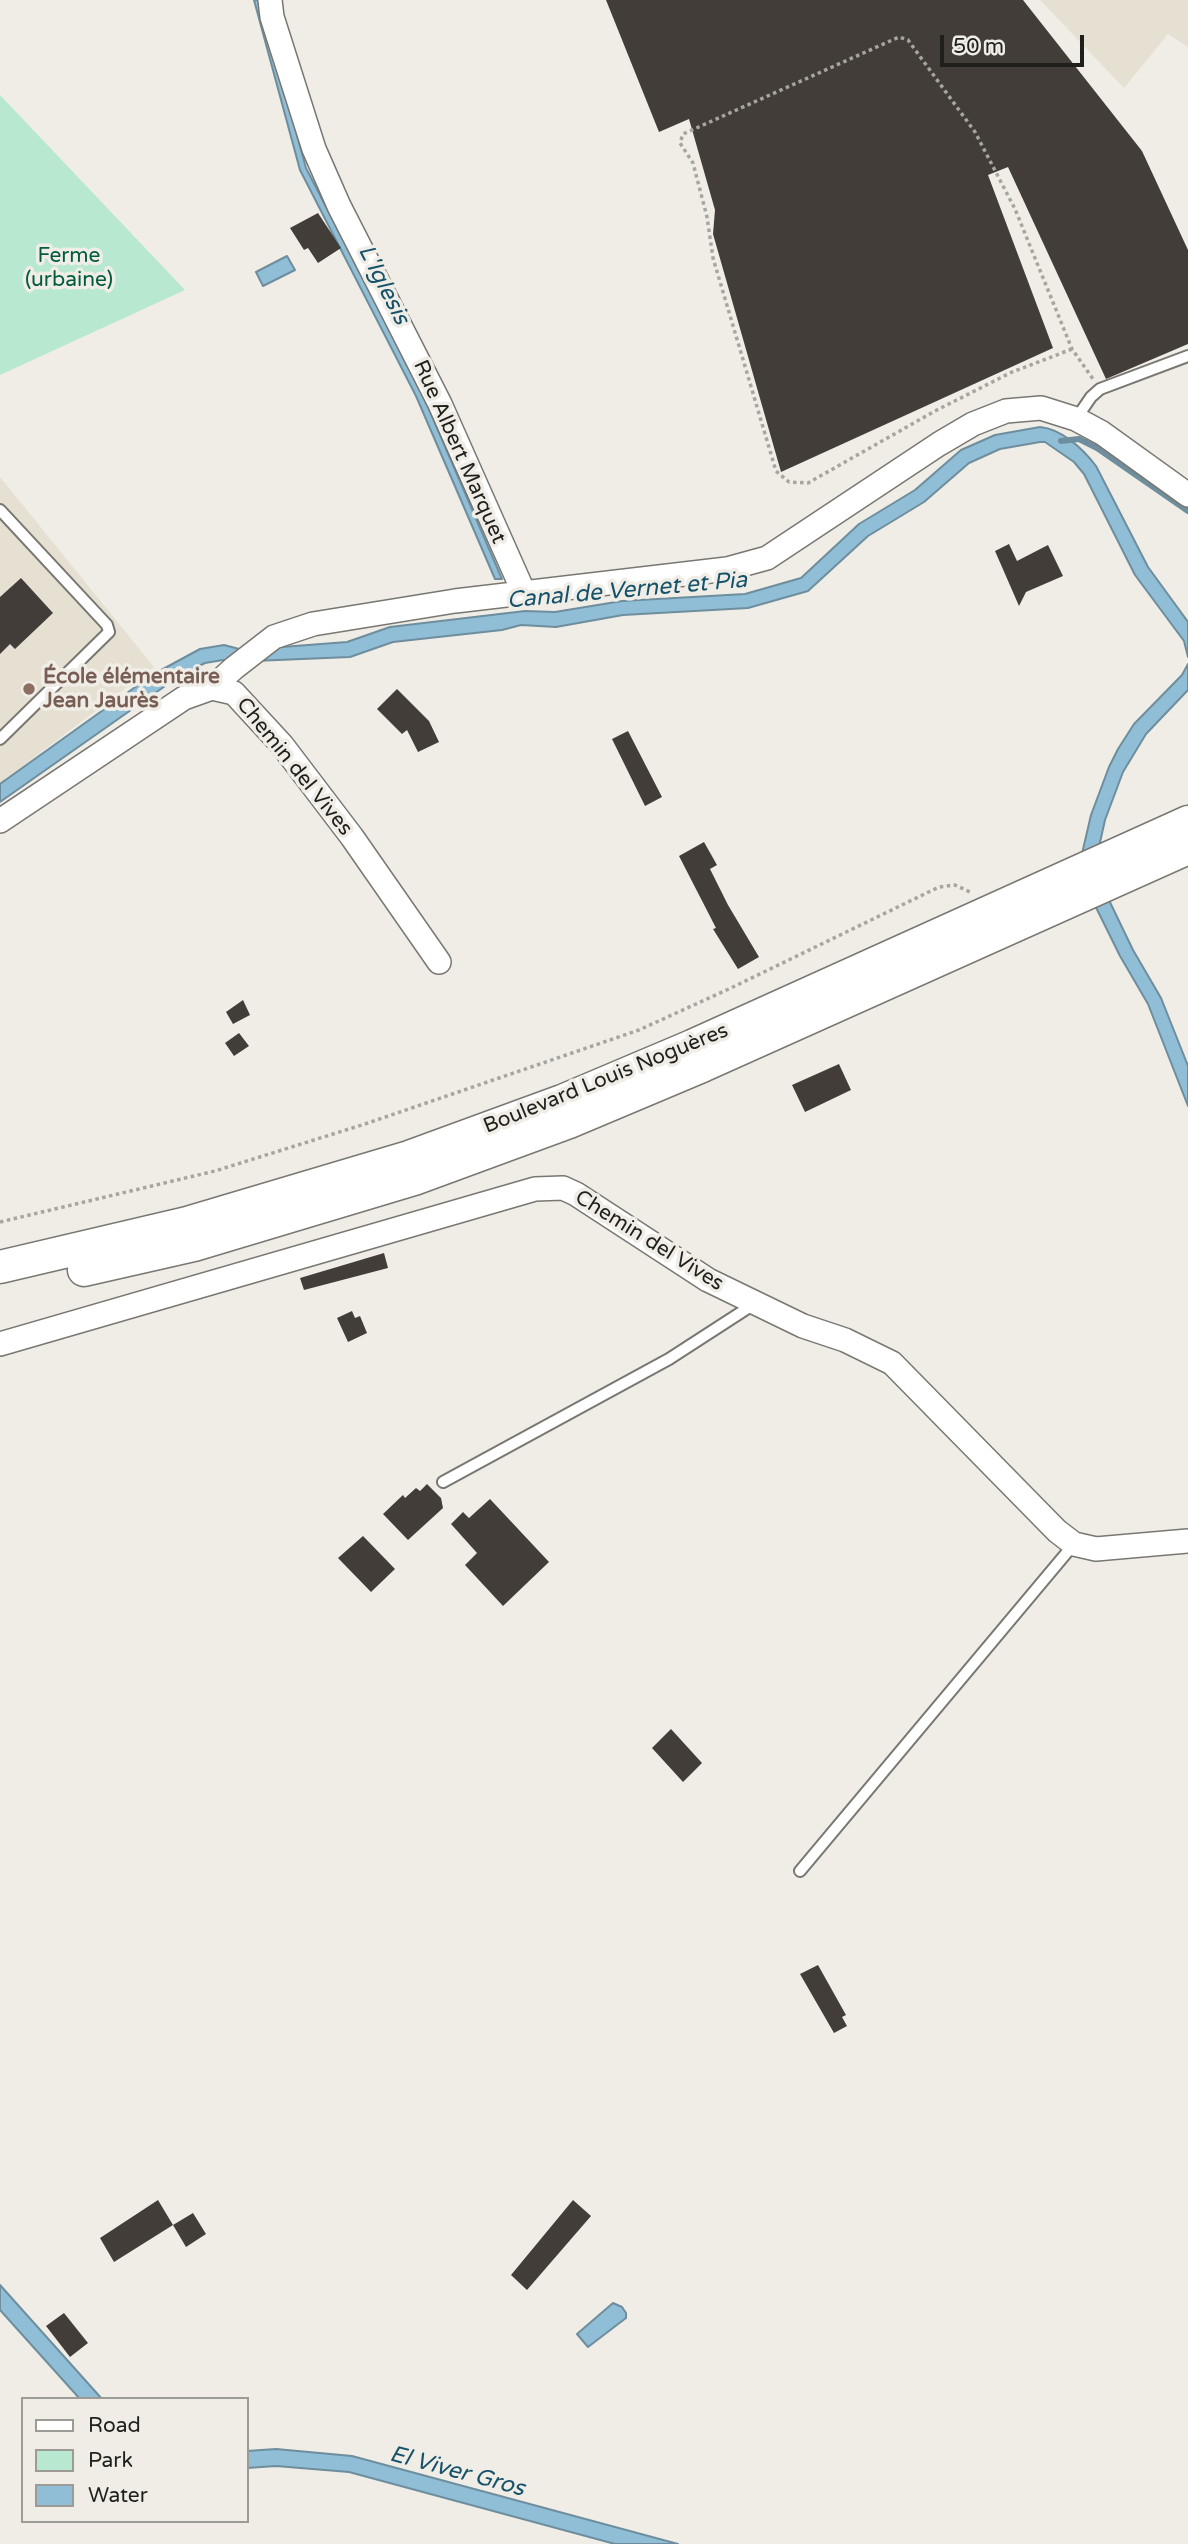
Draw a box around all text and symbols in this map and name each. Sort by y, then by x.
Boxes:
scale bar [943,21,1086,65]
text: 50 m [953,34,1004,59]
water label: L'Iglesis [351,241,415,329]
park label: Ferme (urbaine) [25,243,113,293]
street label: Rue Albert Marquet [407,356,511,548]
water label: Canal de Vernet et Pia [506,567,748,615]
place label: École élémentaire Jean Jaurès [43,664,220,714]
marker: École élémentaire Jean Jaurès [21,681,37,697]
street label: Chemin del Vives [231,693,357,841]
street label: Boulevard Louis Noguères [480,1018,732,1140]
street label: Chemin del Vives [570,1185,728,1297]
legend [21,2397,248,2523]
text: Road [88,2413,141,2438]
water label: El Viver Gros [387,2441,527,2503]
text: Park [88,2448,133,2473]
text: Water [88,2483,148,2508]

